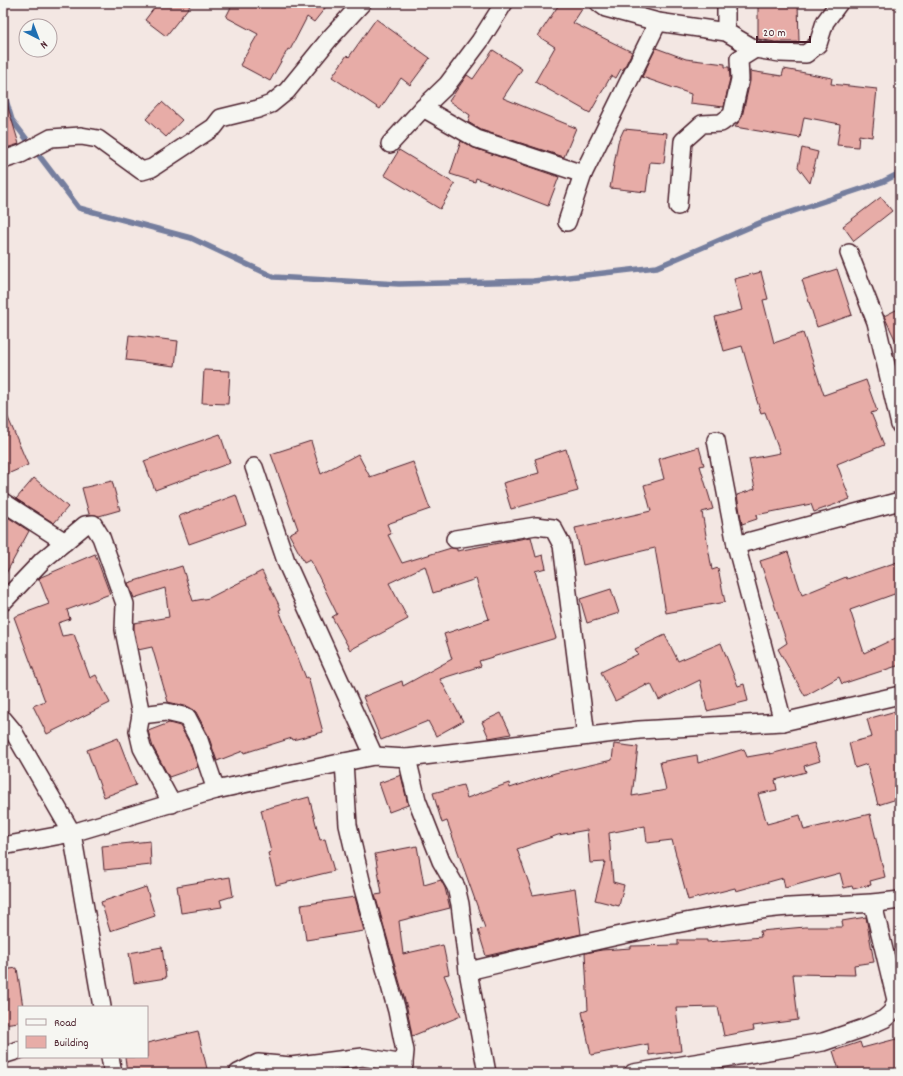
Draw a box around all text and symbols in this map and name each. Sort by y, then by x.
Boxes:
north arrow [18,18,58,58]
scale bar [757,18,810,44]
text: 20 m [763,25,786,42]
text: N [36,36,51,52]
legend [18,1006,148,1058]
text: Road [54,1015,76,1032]
text: Building [54,1035,89,1052]

